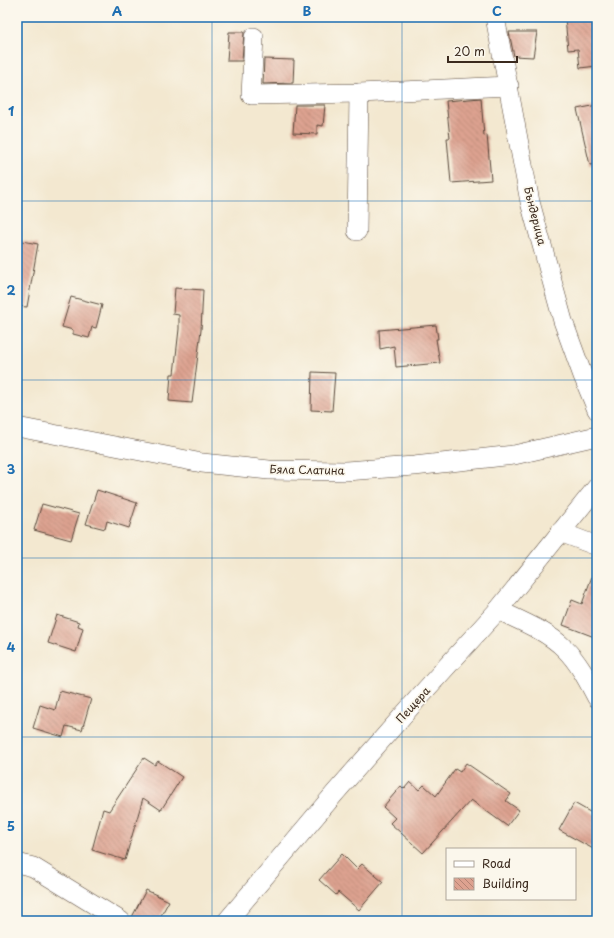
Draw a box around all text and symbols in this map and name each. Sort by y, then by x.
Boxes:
text: A [112,1,122,20]
text: B [303,1,312,20]
text: C [492,1,502,20]
scale bar [448,38,517,64]
text: 20 m [454,42,485,60]
text: 1 [8,101,14,120]
street label: Бъндерица [520,185,551,247]
text: 2 [6,280,16,299]
text: 3 [7,459,16,478]
street label: Бяла Слатина [269,460,345,479]
text: 4 [7,637,16,656]
street label: Пещера [392,682,434,727]
text: 5 [7,816,15,835]
legend [446,848,576,900]
text: Road [482,854,511,872]
text: Building [482,874,529,892]

